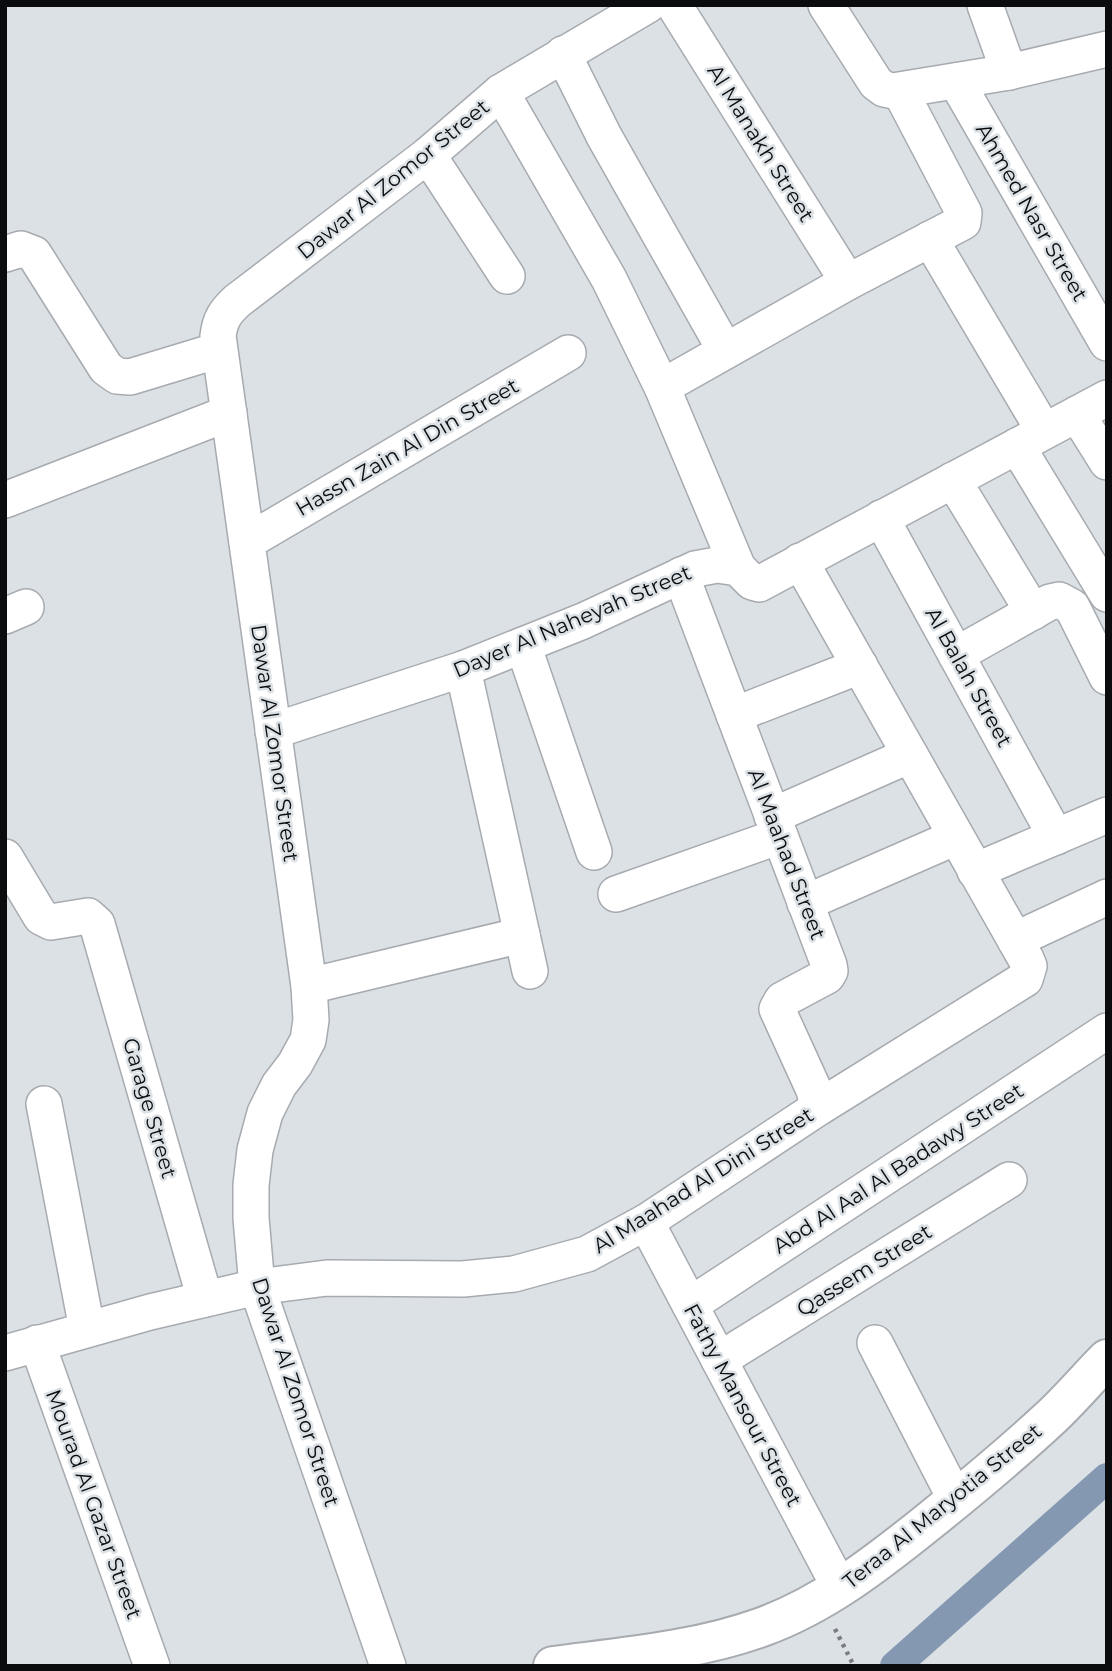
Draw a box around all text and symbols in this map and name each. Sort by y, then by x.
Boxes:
street label: Al Manakh Street [702,60,820,226]
street label: Dawar Al Zomor Street [292,94,494,264]
street label: Ahmed Nasr Street [971,119,1093,305]
street label: Hassn Zain Al Din Street [291,373,523,521]
street label: Dayer Al Naheyah Street [449,559,695,683]
street label: Al Balah Street [920,603,1018,751]
street label: Dawar Al Zomor Street [246,623,304,863]
street label: Al Maahad Street [743,765,831,943]
street label: Garage Street [118,1035,182,1181]
street label: Abd Al Aal Al Badawy Street [768,1078,1028,1258]
street label: Al Maahad Al Dini Street [588,1102,818,1258]
street label: Qassem Street [792,1218,936,1322]
street label: Dawar Al Zomor Street [247,1274,345,1510]
street label: Fathy Mansour Street [679,1299,807,1511]
street label: Mourad Al Gazar Street [41,1386,147,1622]
street label: Teraa Al Maryotia Street [838,1418,1046,1594]

